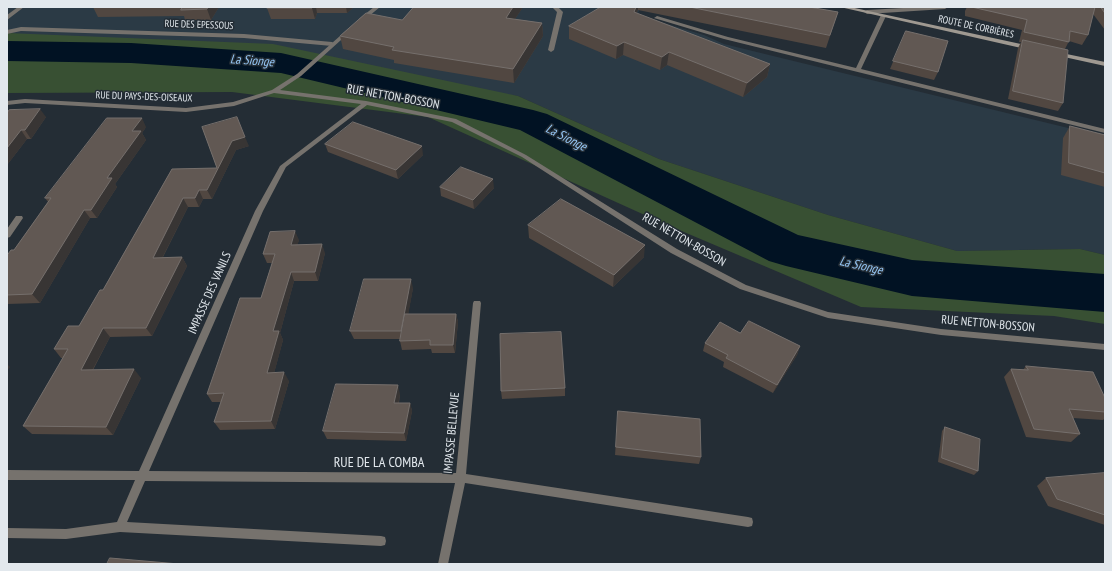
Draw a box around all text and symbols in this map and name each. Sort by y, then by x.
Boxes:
street label: ROUTE DE CORBIÈRES [937,13,1015,41]
street label: RUE DES EPESSOUS [164,18,234,32]
water label: La Sionge [230,52,274,70]
street label: RUE NETTON-BOSSON [346,82,440,112]
street label: RUE DU PAYS-DES-OISEAUX [95,89,193,105]
water label: La Sionge [543,121,589,155]
street label: RUE NETTON-BOSSON [640,210,728,270]
street label: IMPASSE DES VANILS [186,250,234,336]
water label: La Sionge [838,253,884,279]
street label: RUE NETTON-BOSSON [941,313,1035,335]
street label: IMPASSE BELLEVUE [441,392,463,474]
street label: RUE DE LA COMBA [334,455,424,471]

